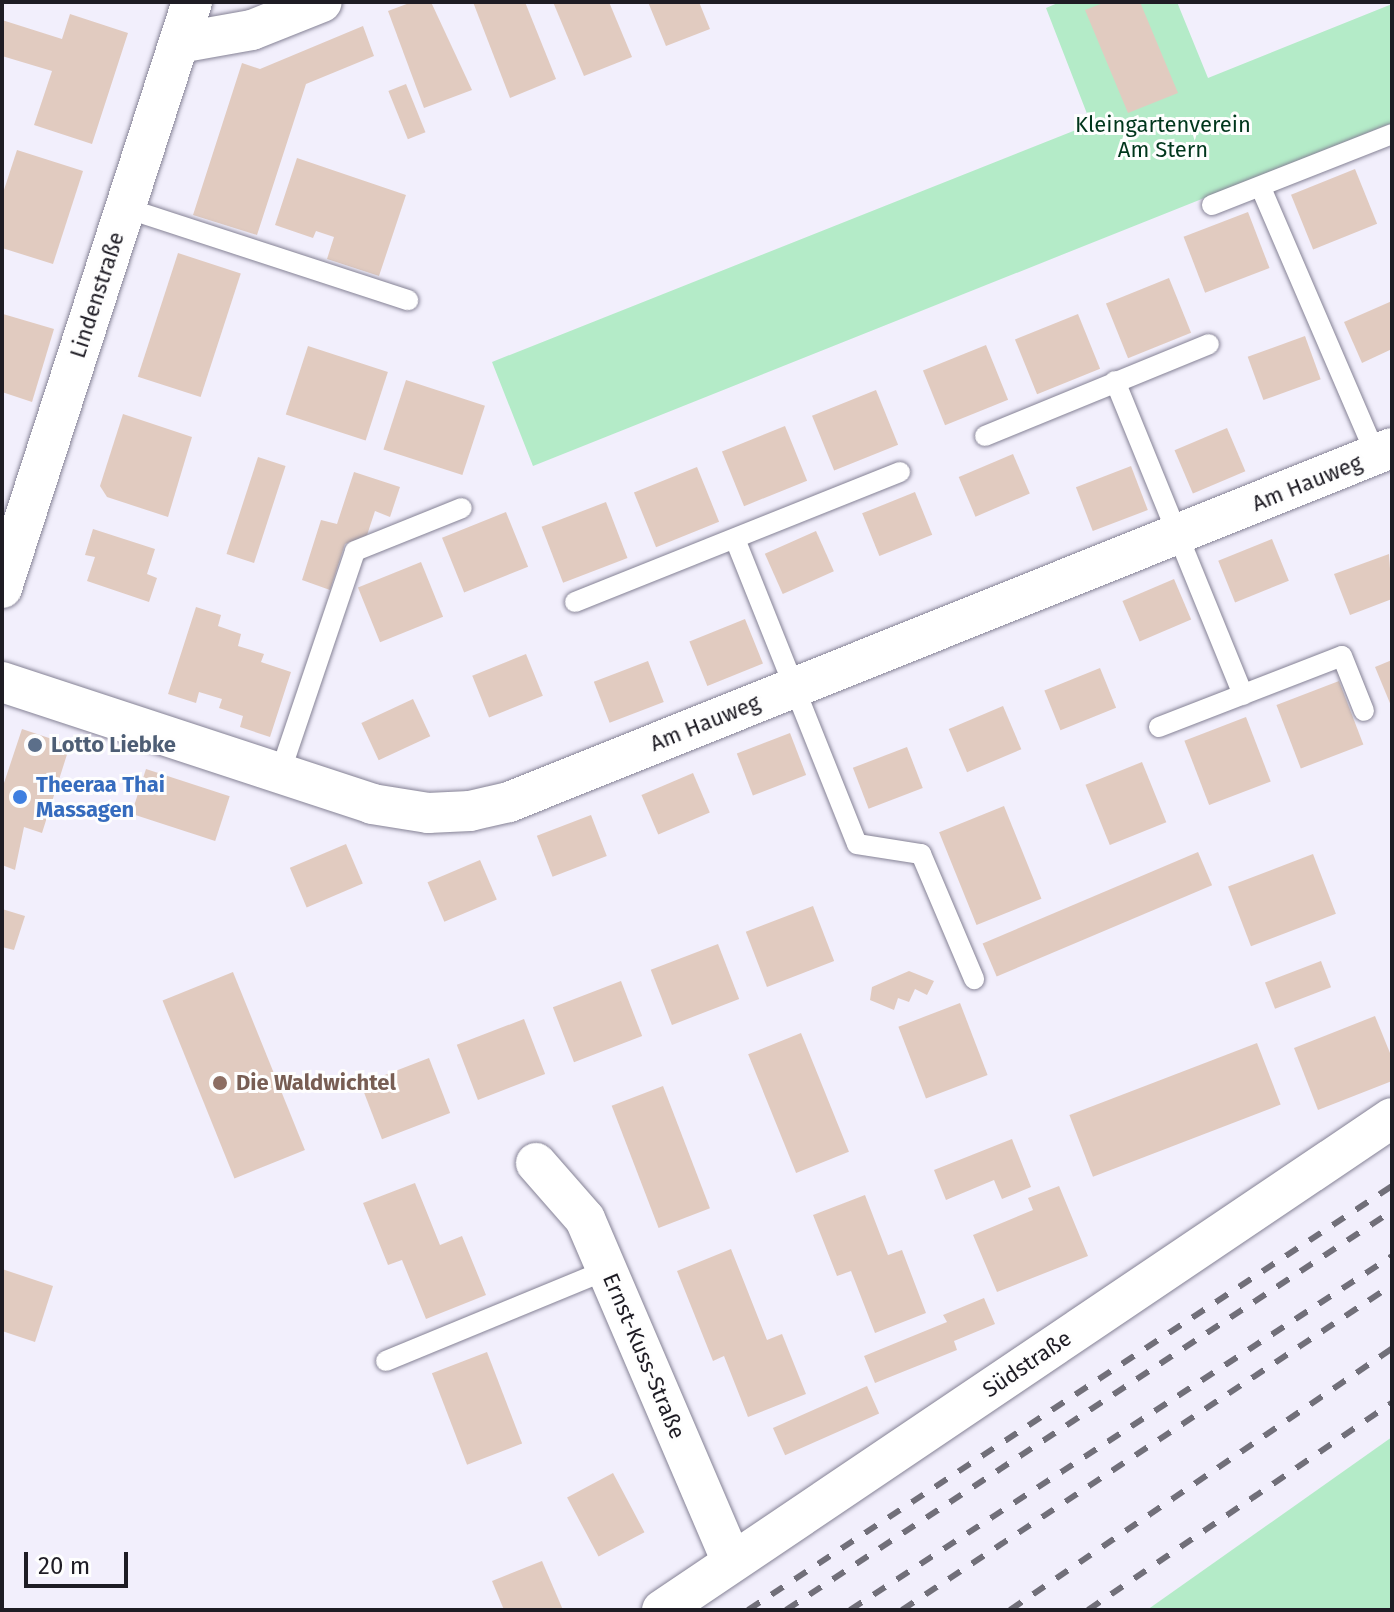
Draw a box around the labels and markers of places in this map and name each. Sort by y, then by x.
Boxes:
place label: Lotto Liebke [51,732,176,758]
marker: Lotto Liebke [26,736,44,754]
place label: Theeraa Thai Massagen [36,771,165,822]
marker: Theeraa Thai Massagen [11,788,29,806]
place label: Die Waldwichtel [236,1070,396,1096]
marker: Die Waldwichtel [211,1074,229,1092]

